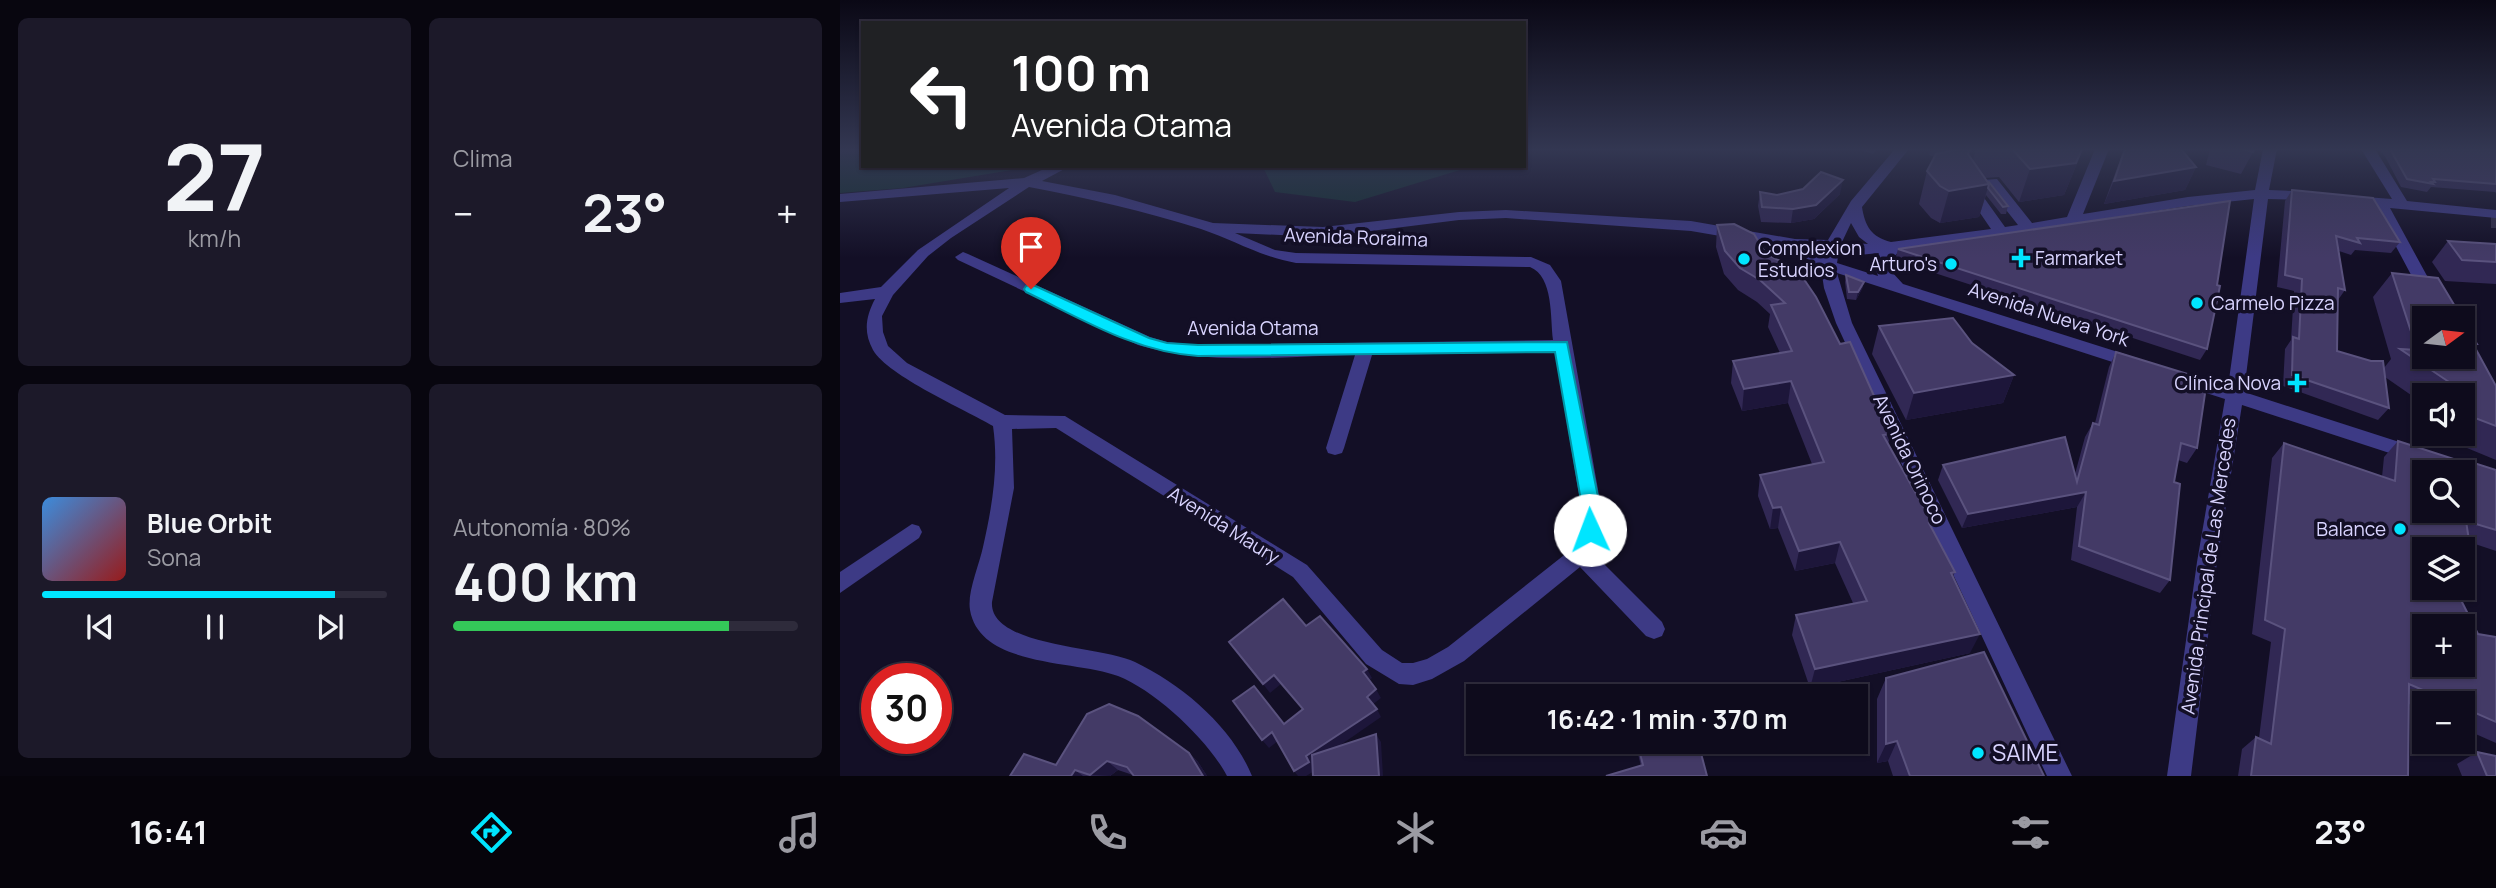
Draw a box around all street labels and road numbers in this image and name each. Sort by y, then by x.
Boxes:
street label: Avenida Roraima [1284,221,1428,253]
street label: Avenida Nueva York [1965,276,2133,352]
street label: Avenida Otama [1187,315,1319,341]
street label: Avenida Orinoco [1867,390,1953,528]
street label: Avenida Principal de Las Mercedes [2174,416,2242,716]
street label: Avenida Maury [1163,480,1285,570]

